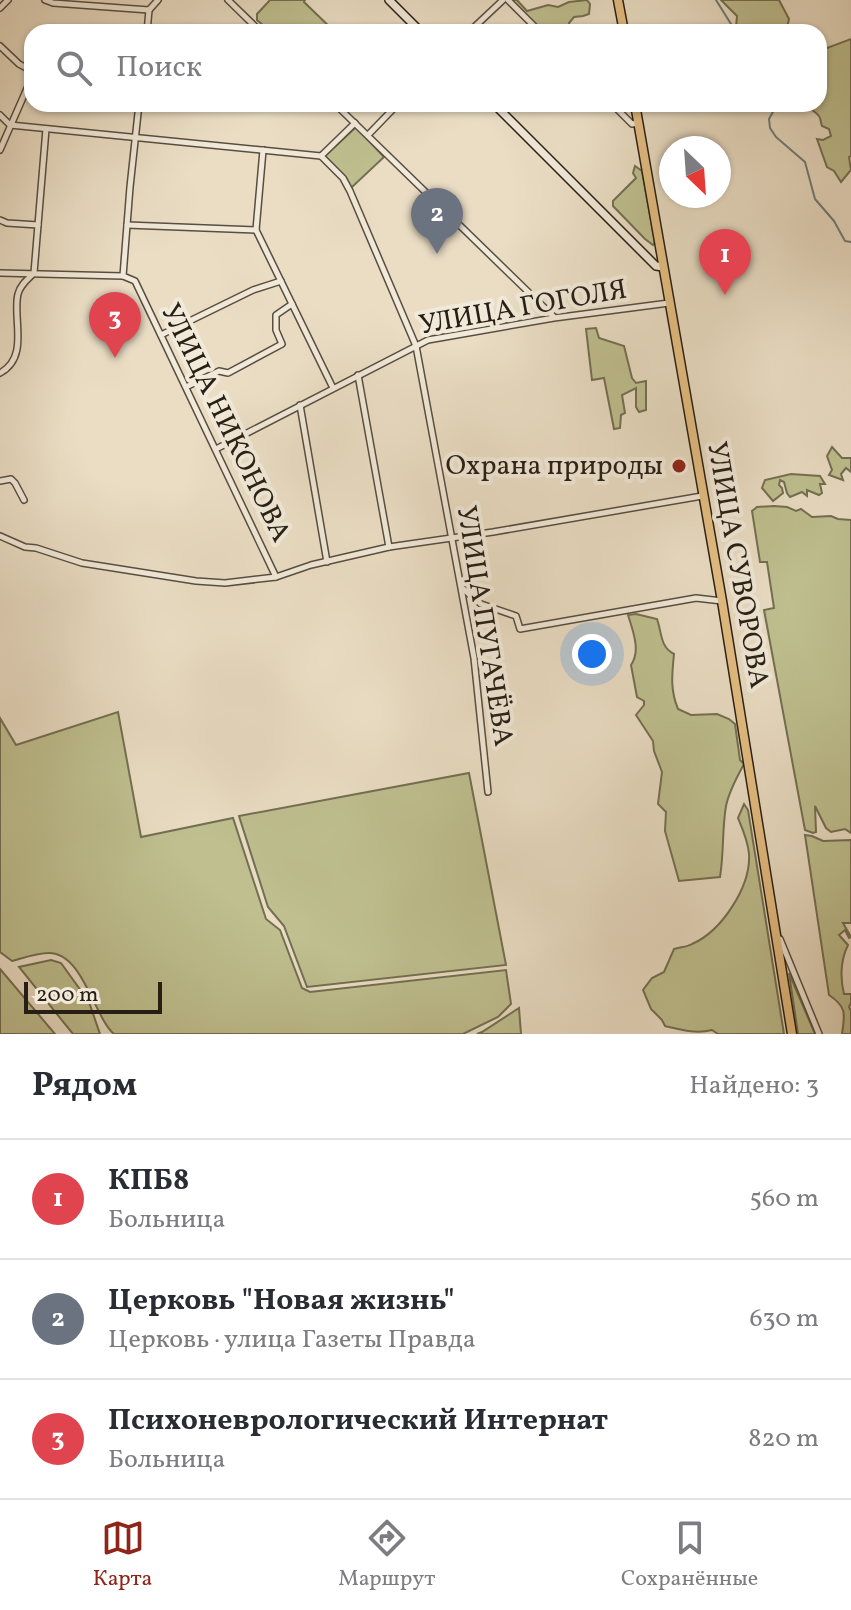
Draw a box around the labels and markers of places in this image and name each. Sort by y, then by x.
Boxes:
pin: 2 [411,188,463,254]
pin: 1 [699,229,751,295]
pin: 3 [89,292,141,358]
place label: Охрана природы [445,447,663,486]
marker: Охрана природы [670,457,688,475]

